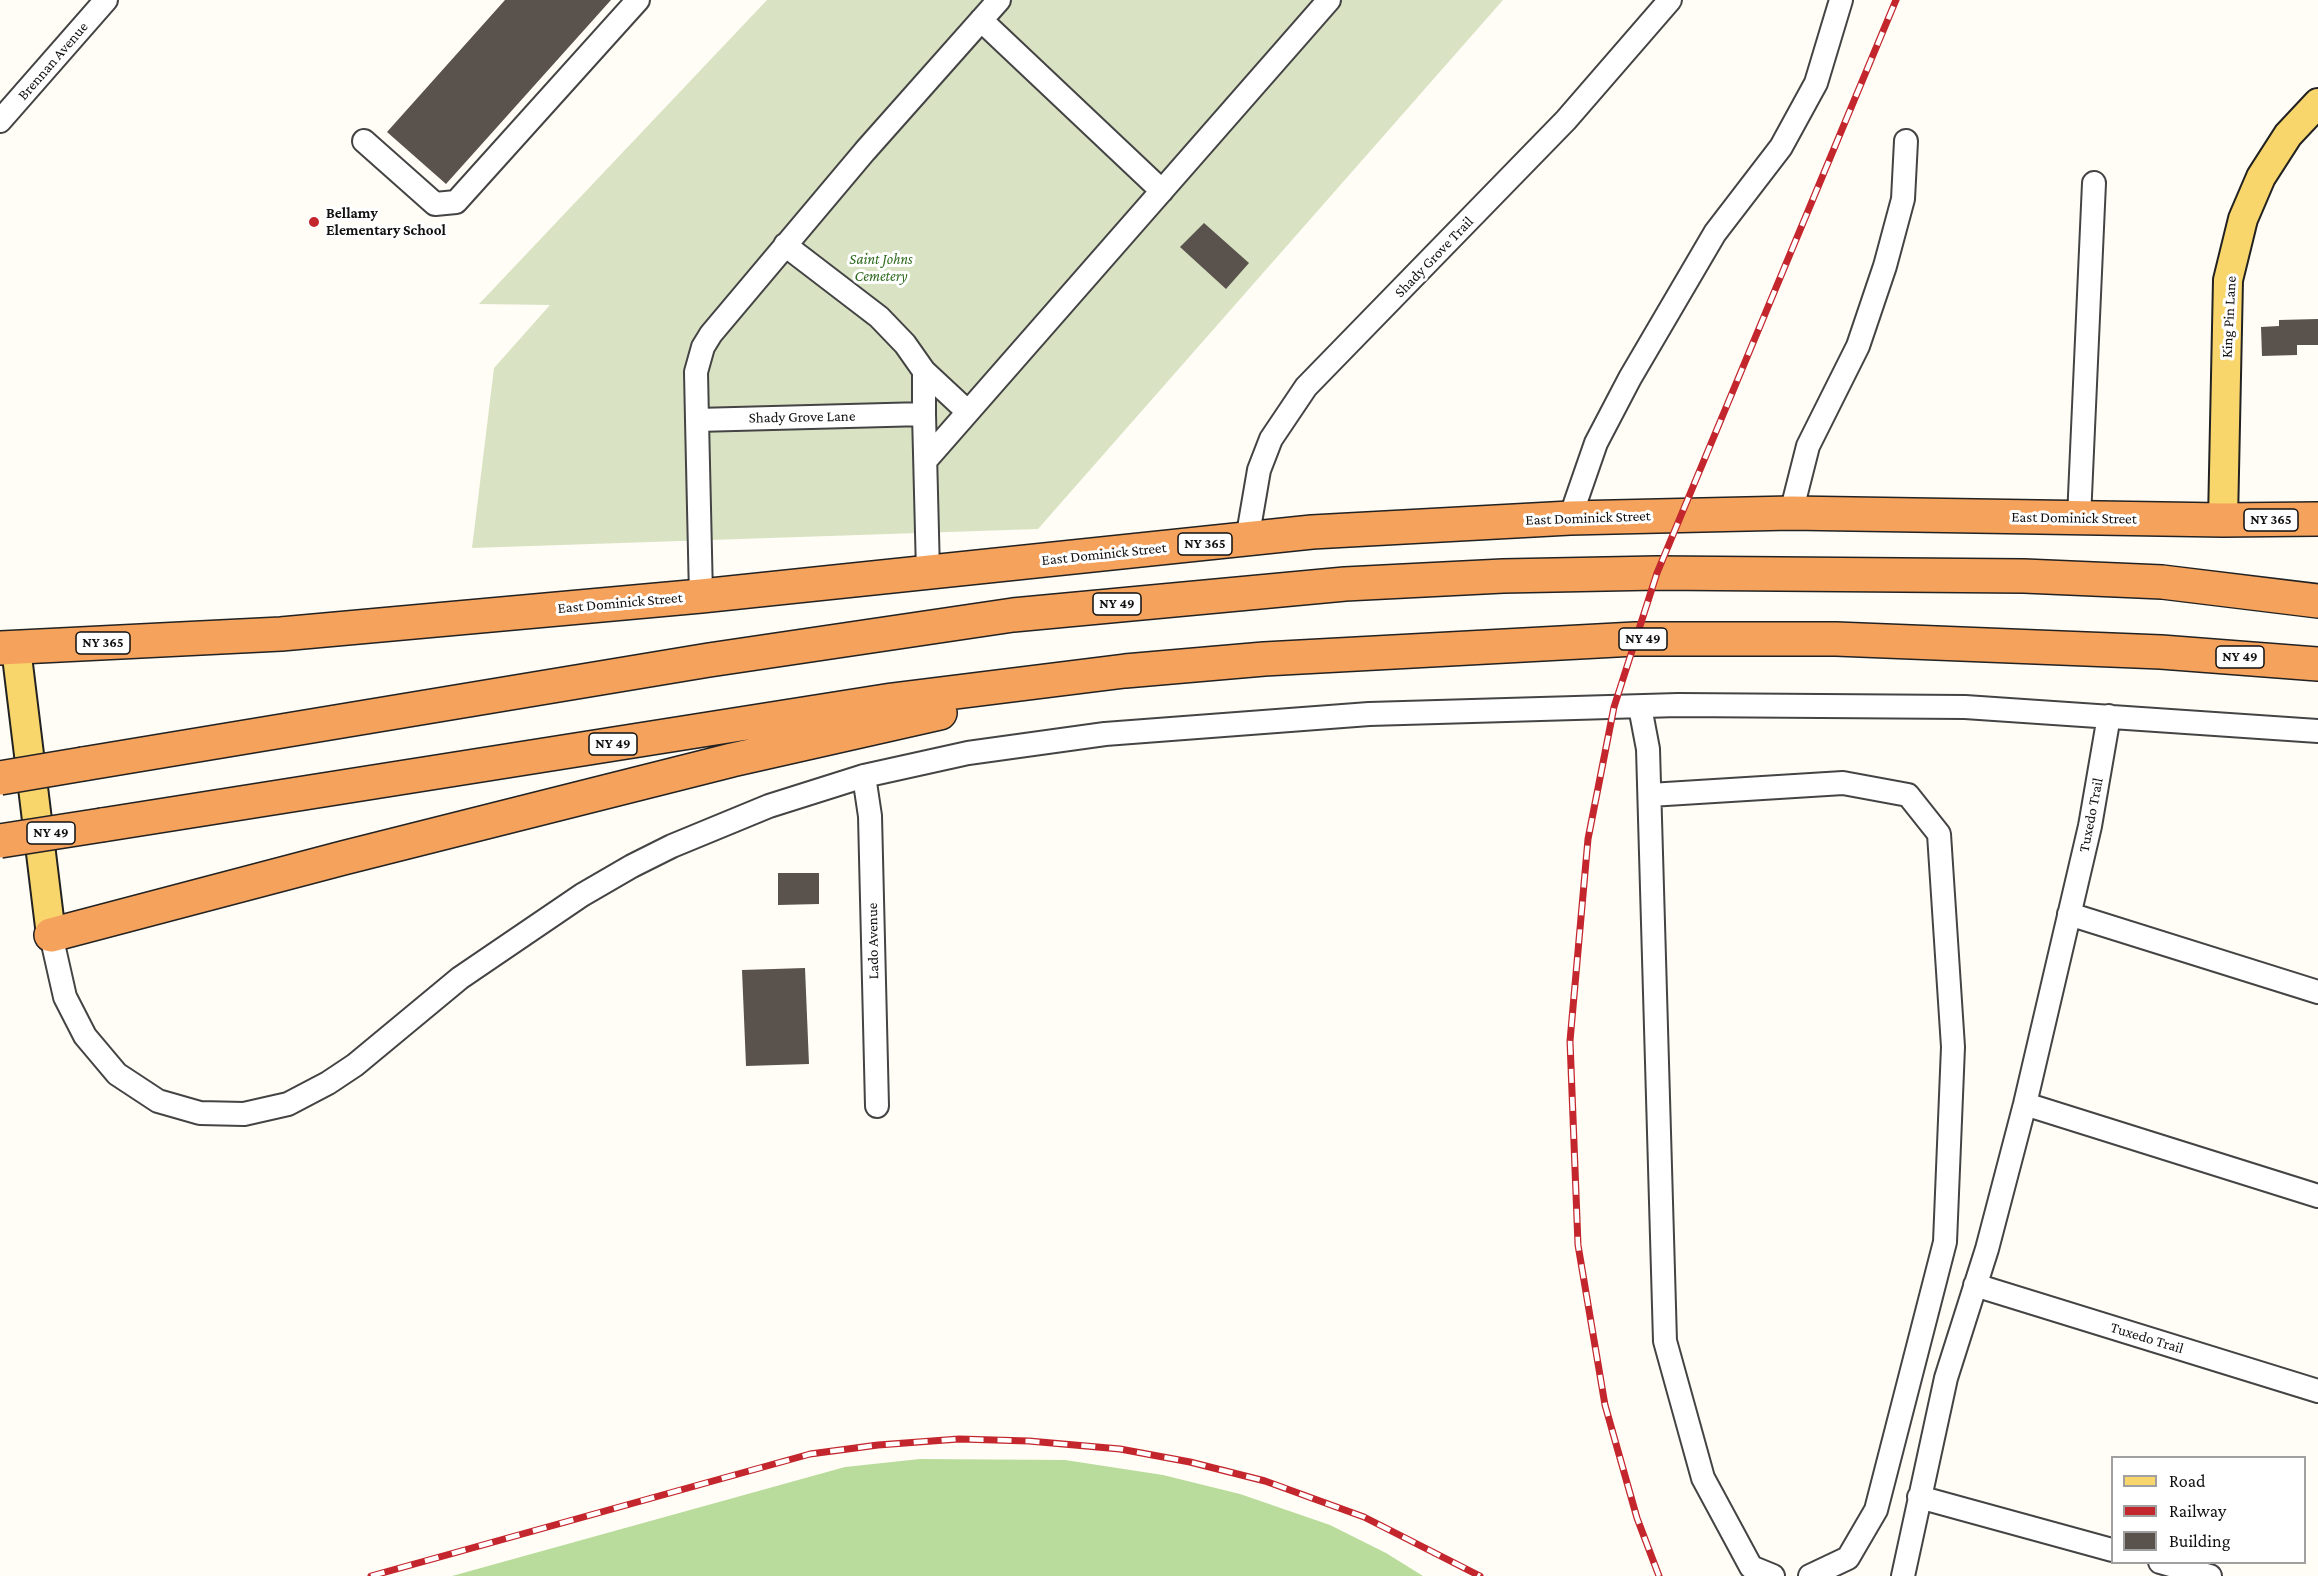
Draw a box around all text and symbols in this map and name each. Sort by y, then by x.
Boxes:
street label: Brennan Avenue [14,18,92,104]
place label: Bellamy Elementary School [326,204,446,239]
street label: Shady Grove Trail [1391,213,1477,301]
marker: Bellamy Elementary School [307,215,321,229]
park label: Saint Johns Cemetery [849,250,913,285]
street label: King Pin Lane [2218,276,2240,358]
street label: Shady Grove Lane [748,407,856,427]
street label: East Dominick Street [1525,507,1651,529]
street label: East Dominick Street [2011,508,2137,528]
road number: NY 365 [2244,509,2298,531]
road number: NY 365 [1178,533,1232,555]
street label: East Dominick Street [1041,538,1167,570]
street label: East Dominick Street [557,589,683,617]
road number: NY 49 [1093,593,1141,615]
road number: NY 49 [1619,628,1667,650]
road number: NY 365 [76,632,130,654]
road number: NY 49 [2216,646,2264,668]
road number: NY 49 [589,733,637,755]
street label: Tuxedo Trail [2075,776,2107,854]
road number: NY 49 [27,822,75,844]
street label: Lado Avenue [863,902,883,980]
street label: Tuxedo Trail [2108,1318,2186,1358]
legend [2111,1456,2306,1564]
text: Road [2169,1471,2206,1491]
text: Railway [2169,1501,2226,1521]
text: Building [2169,1531,2230,1551]

